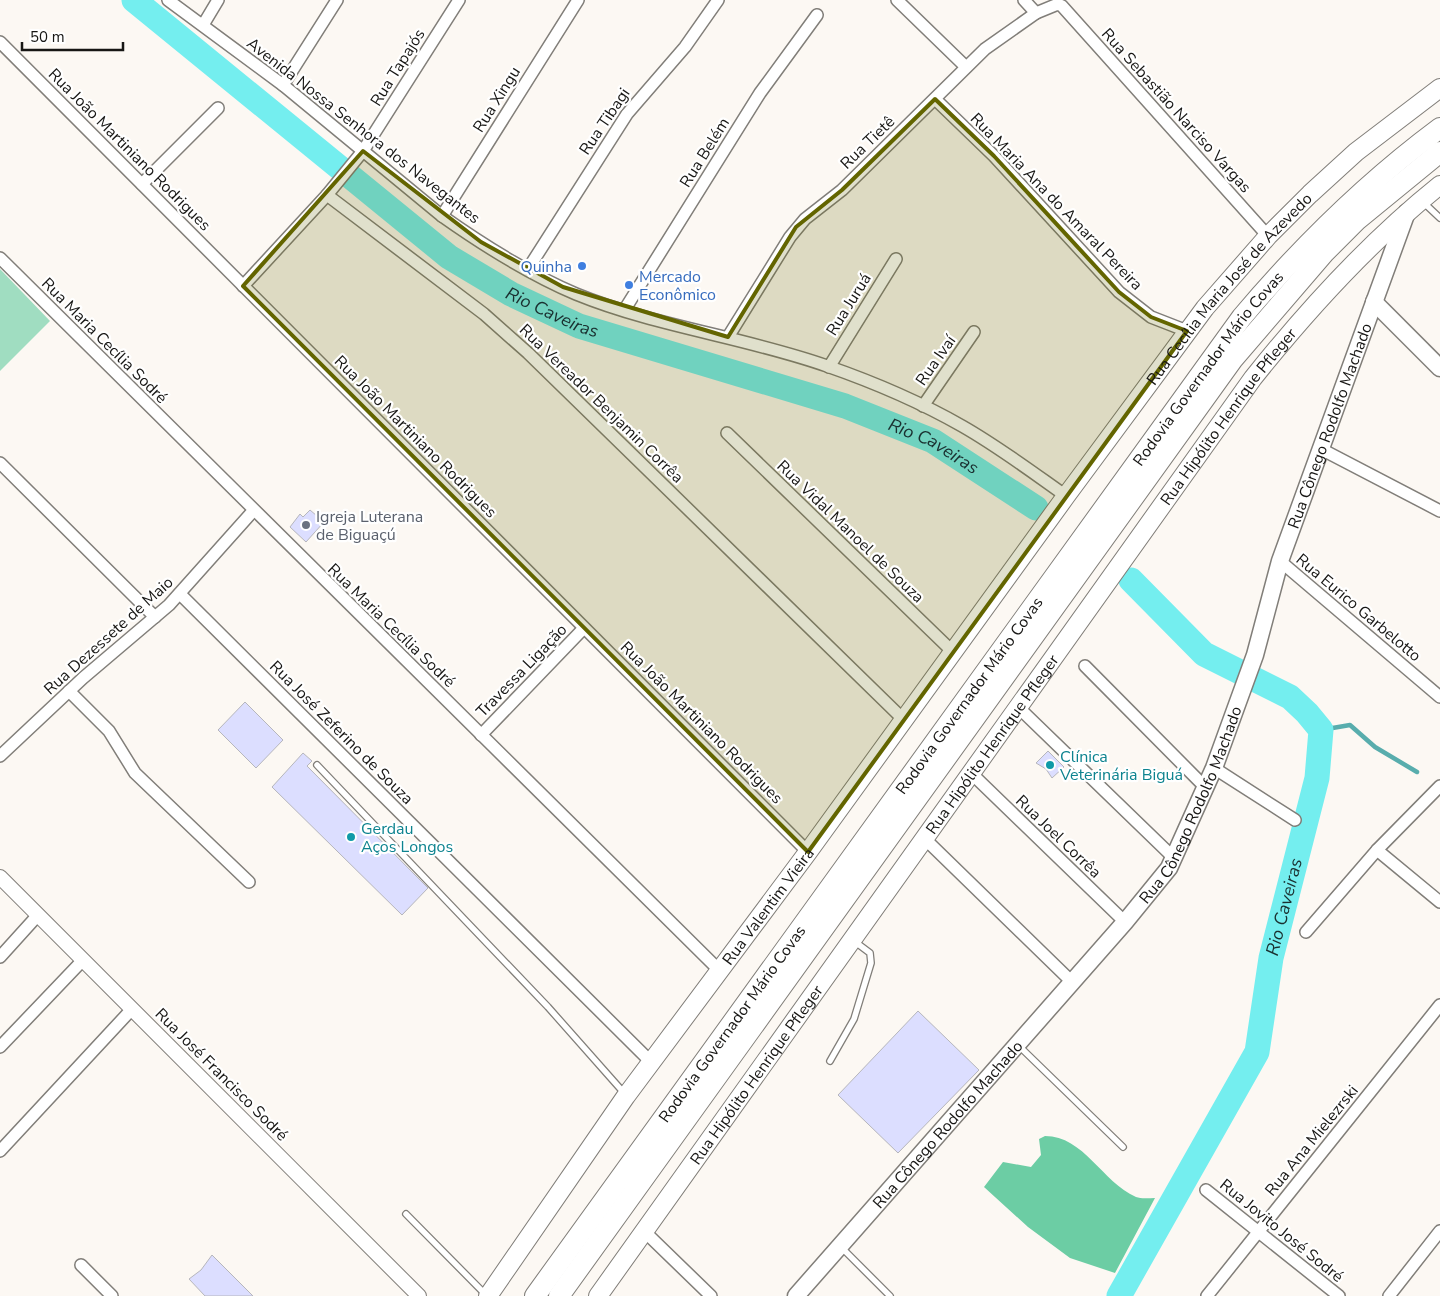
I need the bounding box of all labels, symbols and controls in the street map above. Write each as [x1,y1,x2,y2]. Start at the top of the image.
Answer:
scale bar [22,20,124,52]
street label: Rua Sebastião Narciso Vargas [1096,24,1256,198]
street label: Rua Tapajós [365,25,430,110]
text: 50 m [30,27,65,47]
street label: Avenida Nossa Senhora dos Navegantes [242,33,485,229]
street label: Rua Xingu [468,62,526,137]
street label: Rua João Martiniano Rodrigues [43,64,215,236]
street label: Rua Tibagi [574,84,635,159]
street label: Rua Maria Ana do Amaral Pereira [965,108,1147,295]
street label: Rua Tietê [836,111,900,174]
street label: Rua Belém [675,113,735,192]
street label: Rua Cecília Maria José de Azevedo [1142,188,1317,390]
place label: Quinha [520,256,572,278]
marker: Quinha [576,260,588,272]
place label: Mercado Econômico [639,266,716,306]
street label: Rodovia Governador Mário Covas [1128,267,1289,471]
street label: Rua Juruá [821,269,877,340]
street label: Rua Maria Cecília Sodré [36,273,172,409]
marker: Mercado Econômico [623,279,635,291]
water label: Rio Caveiras [502,281,602,343]
street label: Rua Vereador Benjamin Corrêa [514,319,688,488]
street label: Rua Cônego Rodolfo Machado [1283,320,1378,532]
street label: Rua Hipólito Henrique Pfleger [1156,323,1302,510]
street label: Rua Ivaí [911,330,962,390]
street label: Rua João Martiniano Rodrigues [329,351,501,523]
water label: Rio Caveiras [885,412,984,480]
street label: Rua Vidal Manoel de Souza [772,456,929,608]
place label: Igreja Luterana de Biguaçú [316,506,423,546]
marker: Igreja Luterana de Biguaçú [300,519,312,531]
street label: Rua Eurico Garbelotto [1291,549,1426,667]
street label: Rua Maria Cecília Sodré [323,559,460,693]
street label: Rua Dezessete de Maio [39,572,178,700]
street label: Rodovia Governador Mário Covas [891,593,1048,799]
street label: Travessa Ligação [471,619,572,722]
street label: Rua João Martiniano Rodrigues [615,637,787,809]
street label: Rua Hipólito Henrique Pfleger [921,650,1064,839]
street label: Rua José Zeferino de Souza [265,656,418,809]
street label: Rua Cônego Rodolfo Machado [1134,703,1248,908]
place label: Clínica Veterinária Biguá [1059,746,1183,786]
marker: Clínica Veterinária Biguá [1044,759,1056,771]
street label: Rua Joel Corrêa [1011,790,1106,883]
place label: Gerdau Aços Longos [361,818,453,858]
marker: Gerdau Aços Longos [345,831,357,843]
street label: Rua Valentim Vieira [717,843,820,970]
water label: Rio Caveiras [1260,856,1308,958]
street label: Rodovia Governador Mário Covas [654,921,811,1127]
street label: Rua Hipólito Henrique Pfleger [685,981,829,1169]
street label: Rua José Francisco Sodré [150,1003,293,1146]
street label: Rua Cônego Rodolfo Machado [868,1036,1028,1214]
street label: Rua Ana Mielezrski [1260,1080,1363,1201]
street label: Rua Jovito José Sodré [1215,1174,1348,1288]

